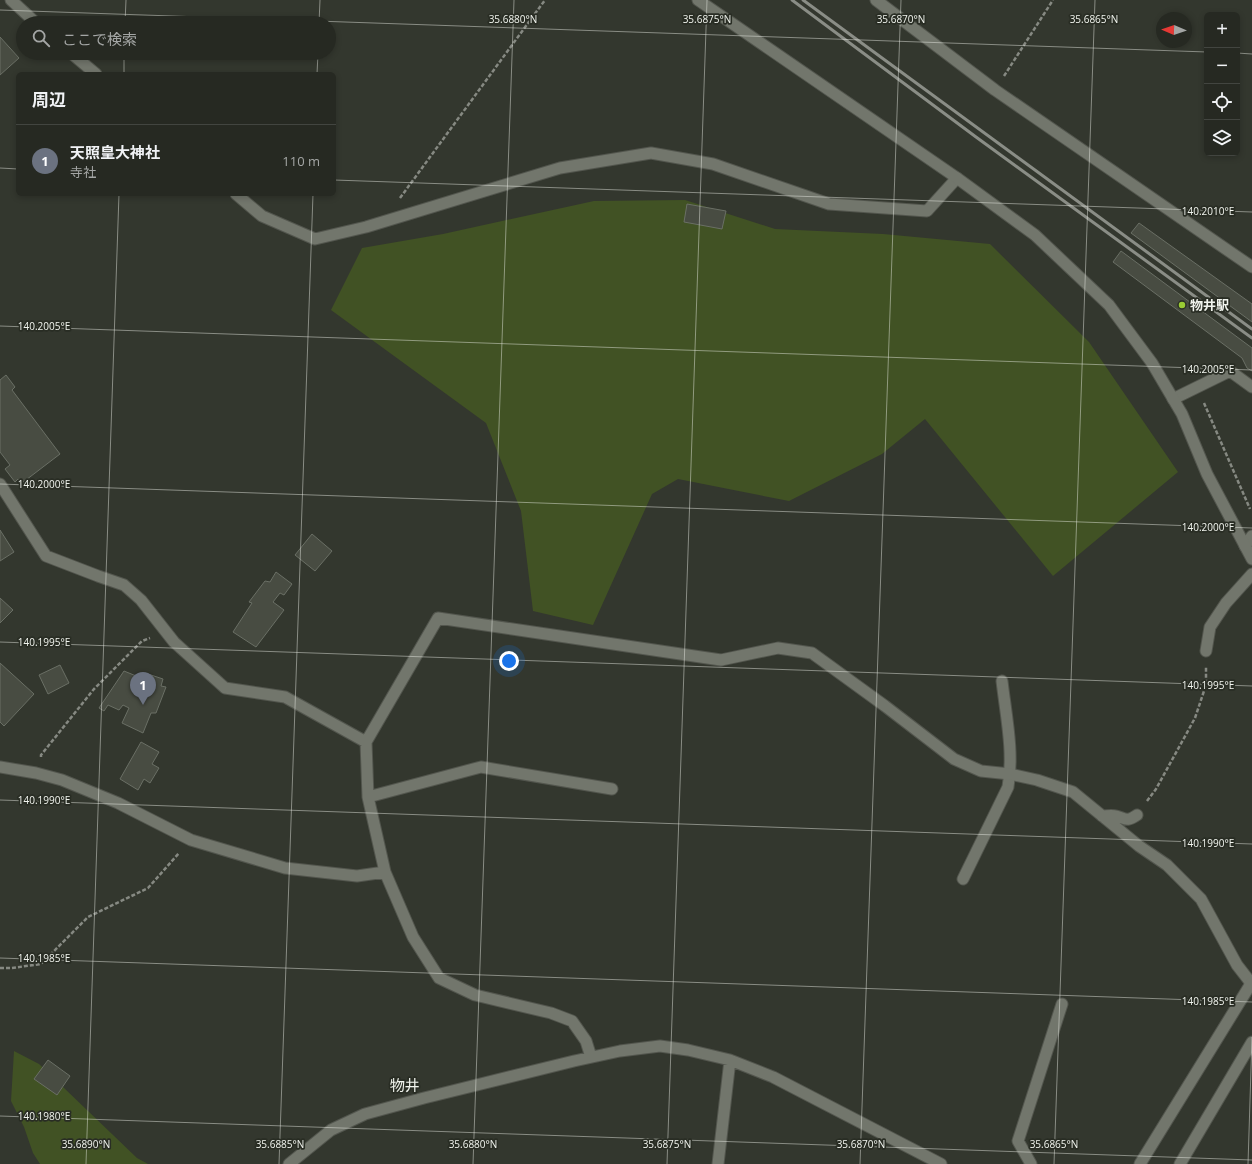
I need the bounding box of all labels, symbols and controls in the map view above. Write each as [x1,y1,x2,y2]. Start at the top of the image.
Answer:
text: 35.6880°N [489,12,537,26]
text: 35.6875°N [683,12,731,26]
text: 35.6870°N [877,12,925,26]
text: 35.6865°N [1070,12,1118,26]
north arrow [1156,12,1192,48]
map controls [1204,12,1240,156]
button: + [1204,12,1240,48]
search box [16,16,336,60]
icon: search [30,27,52,49]
text: ここで検索 [62,29,137,49]
button: − [1204,48,1240,84]
button: locate [1204,84,1240,120]
text: 周辺 [32,88,66,111]
button: layers [1204,120,1240,156]
text: 天照皇大神社 [70,142,160,162]
text: 1 [41,152,49,170]
text: 110 m [282,152,320,170]
text: 寺社 [70,163,96,181]
text: 140.2010°E [1182,204,1234,218]
place label: 物井駅 [1190,296,1229,314]
marker: 物井駅 [1177,300,1187,310]
text: 140.2005°E [18,319,70,333]
text: 140.2005°E [1182,362,1234,376]
text: 140.2000°E [18,477,70,491]
text: 140.2000°E [1182,520,1234,534]
text: 140.1995°E [18,635,70,649]
your location [499,651,519,671]
pin: 1 [130,672,156,705]
text: 140.1995°E [1182,678,1234,692]
text: 140.1990°E [18,793,70,807]
text: 140.1990°E [1182,836,1234,850]
text: 140.1985°E [18,951,70,965]
text: 140.1985°E [1182,994,1234,1008]
district label: 物井 [390,1075,420,1095]
text: 140.1980°E [18,1109,70,1123]
text: 35.6890°N [62,1137,110,1151]
text: 35.6885°N [256,1137,304,1151]
text: 35.6880°N [449,1137,497,1151]
text: 35.6875°N [643,1137,691,1151]
text: 35.6870°N [837,1137,885,1151]
text: 35.6865°N [1030,1137,1078,1151]

